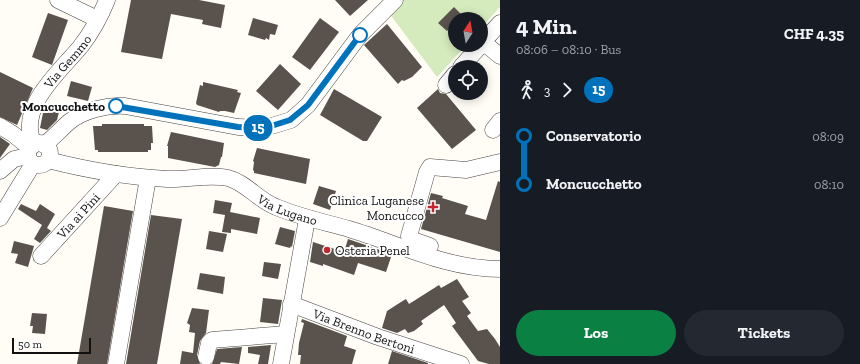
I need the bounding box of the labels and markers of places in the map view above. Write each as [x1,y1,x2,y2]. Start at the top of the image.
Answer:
unlabelled marker [352,27,368,43]
marker: Moncucchetto [108,98,124,114]
place label: Moncucchetto [22,99,105,114]
place label: Clinica Luganese Moncucco [329,193,424,223]
marker: Clinica Luganese Moncucco [427,201,439,213]
place label: Osteria Penel [335,243,410,258]
marker: Osteria Penel [322,245,332,255]

